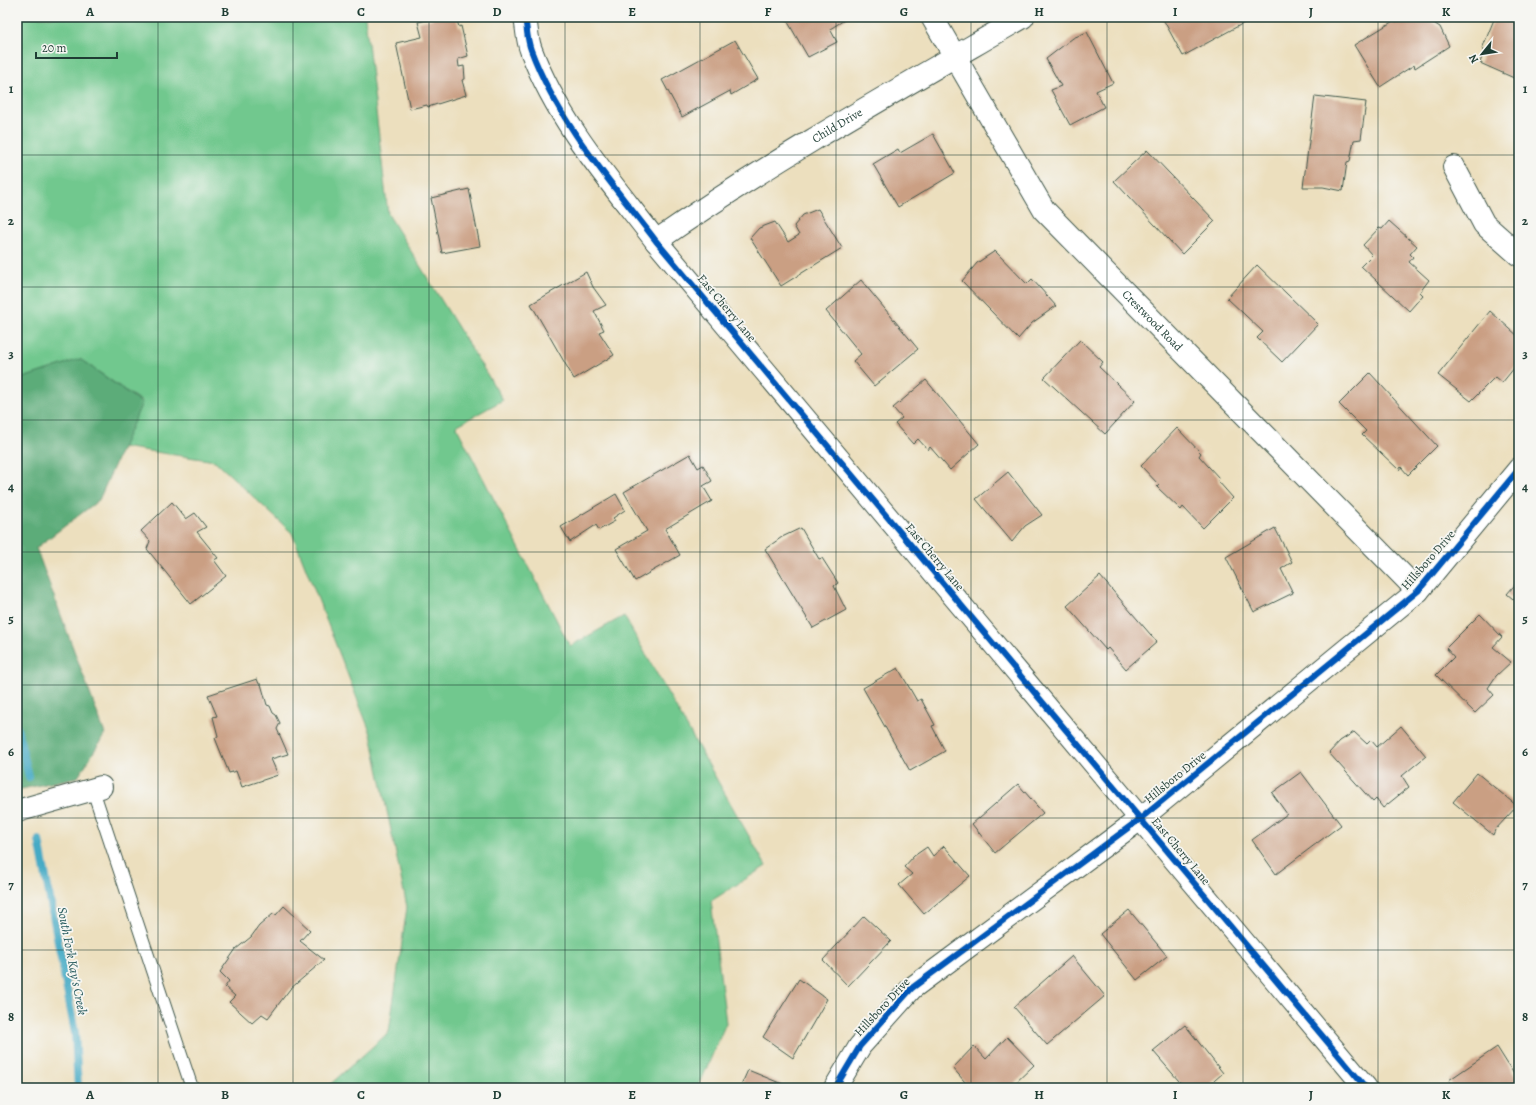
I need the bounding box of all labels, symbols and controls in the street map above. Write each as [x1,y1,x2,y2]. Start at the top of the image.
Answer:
text: A [85,3,95,20]
text: B [221,3,229,20]
text: C [357,3,365,20]
text: D [492,3,502,20]
text: E [628,3,636,20]
text: F [765,3,772,20]
text: G [900,3,908,20]
text: H [1034,3,1044,20]
text: I [1173,3,1178,20]
text: J [1309,3,1313,20]
text: K [1442,3,1451,20]
scale bar [36,34,117,60]
north arrow [1462,34,1502,74]
text: 20 m [42,40,66,56]
text: N [1465,52,1482,66]
text: 1 [9,80,14,97]
text: 1 [1523,80,1528,97]
street label: Child Drive [809,104,865,147]
text: 2 [8,212,15,229]
text: 2 [1522,212,1529,229]
street label: East Cherry Lane [694,271,760,345]
street label: Crestwood Road [1119,286,1187,355]
text: 3 [8,345,14,362]
text: 3 [1522,345,1528,362]
text: 4 [8,478,14,495]
text: 4 [1522,478,1528,495]
street label: East Cherry Lane [902,520,968,594]
street label: Hillsboro Drive [1397,527,1459,593]
text: 5 [8,610,14,627]
text: 5 [1522,610,1528,627]
text: 6 [8,743,14,760]
text: 6 [1522,743,1528,760]
street label: Hillsboro Drive [1141,747,1209,807]
street label: East Cherry Lane [1148,814,1214,888]
text: 7 [8,876,14,893]
text: 7 [1522,876,1528,893]
water label: South Fork Kay's Creek [54,906,91,1017]
street label: Hillsboro Drive [851,974,913,1040]
text: 8 [8,1008,14,1025]
text: 8 [1522,1008,1528,1025]
text: A [85,1086,95,1103]
text: B [221,1086,229,1103]
text: C [357,1086,365,1103]
text: D [492,1086,502,1103]
text: E [628,1086,636,1103]
text: F [765,1086,772,1103]
text: G [900,1086,908,1103]
text: H [1034,1086,1044,1103]
text: I [1173,1086,1178,1103]
text: J [1309,1086,1313,1103]
text: K [1442,1086,1451,1103]

